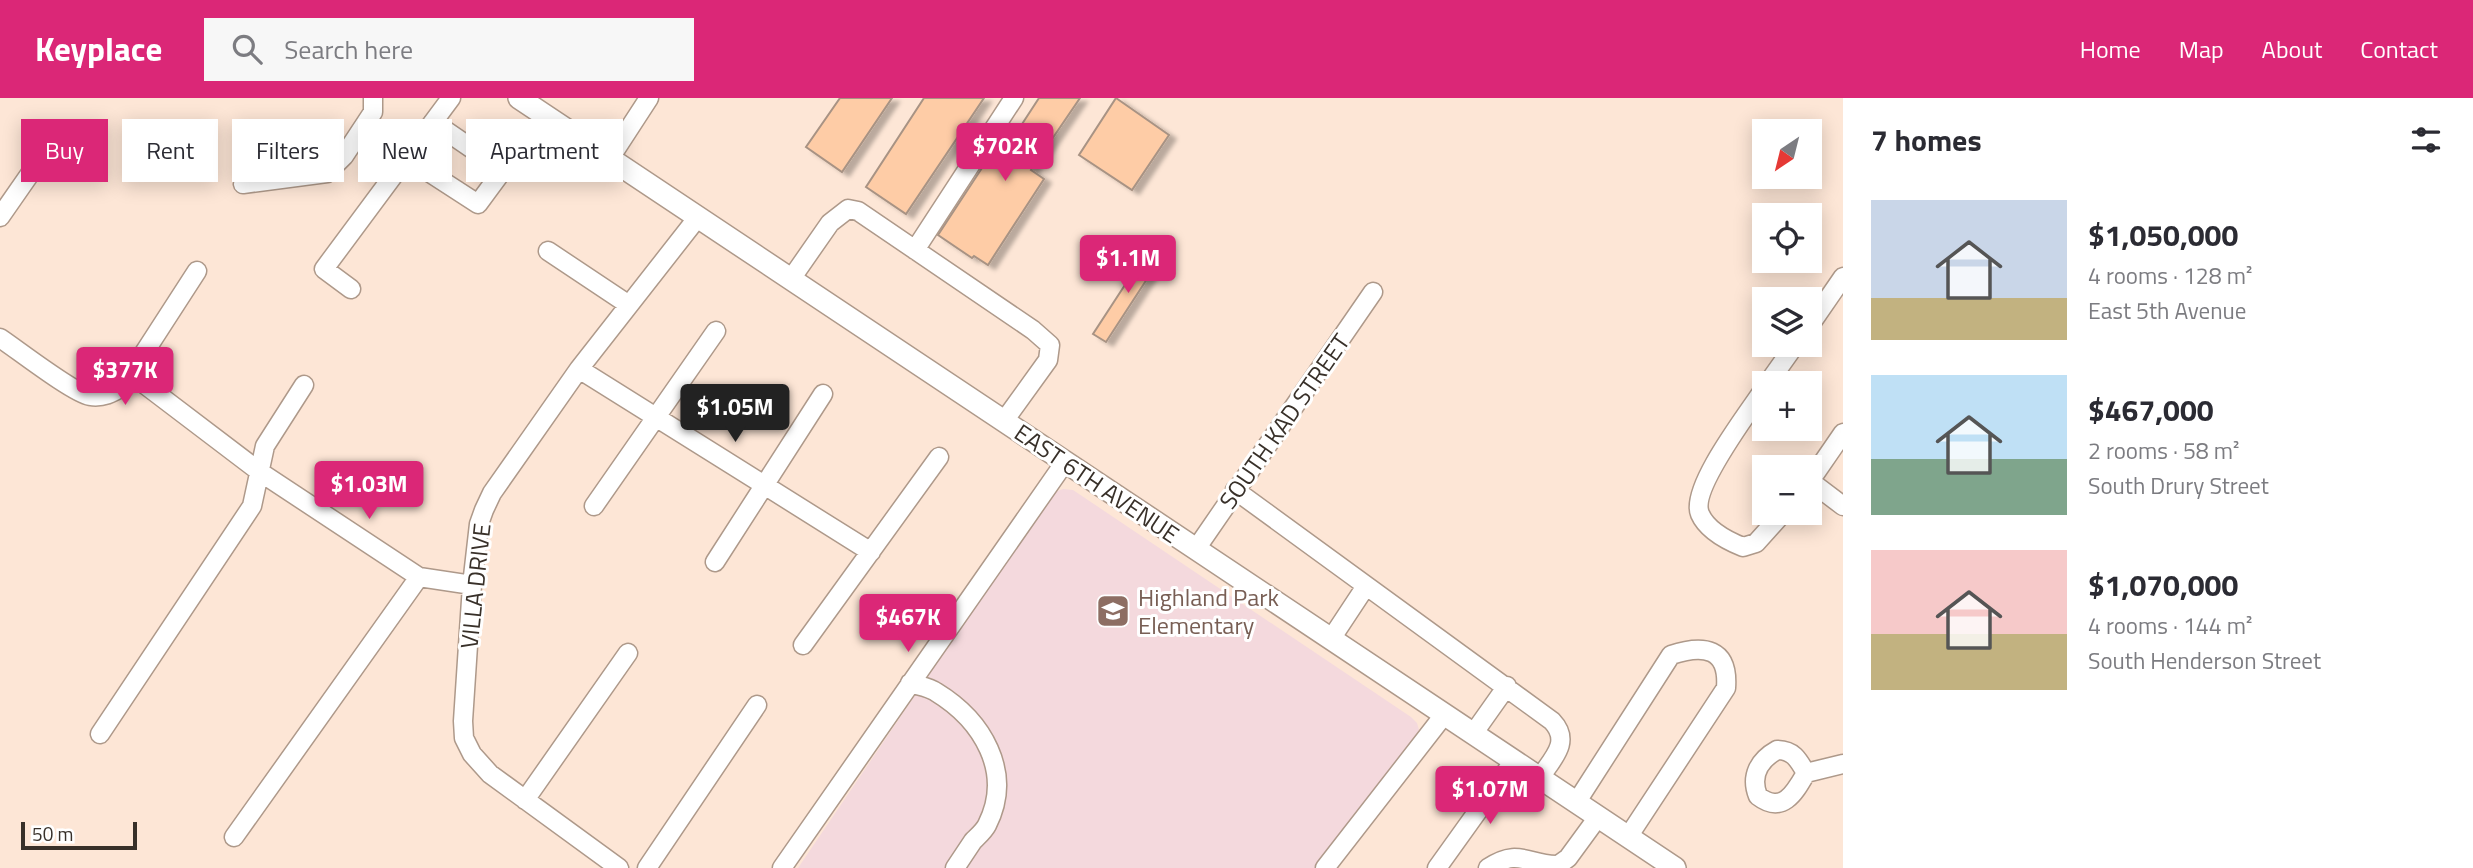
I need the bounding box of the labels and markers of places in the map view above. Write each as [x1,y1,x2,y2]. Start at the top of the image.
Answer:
pin: $702K [956,123,1054,183]
pin: $1.1M [1079,236,1177,295]
pin: $377K [76,348,174,407]
pin: $1.05M [678,384,792,444]
pin: $1.03M [312,462,426,521]
place label: Highland Park Elementary [1138,579,1280,643]
school or university icon: Highland Park Elementary [1094,592,1132,630]
pin: $467K [859,594,957,654]
pin: $1.07M [1433,766,1547,826]

